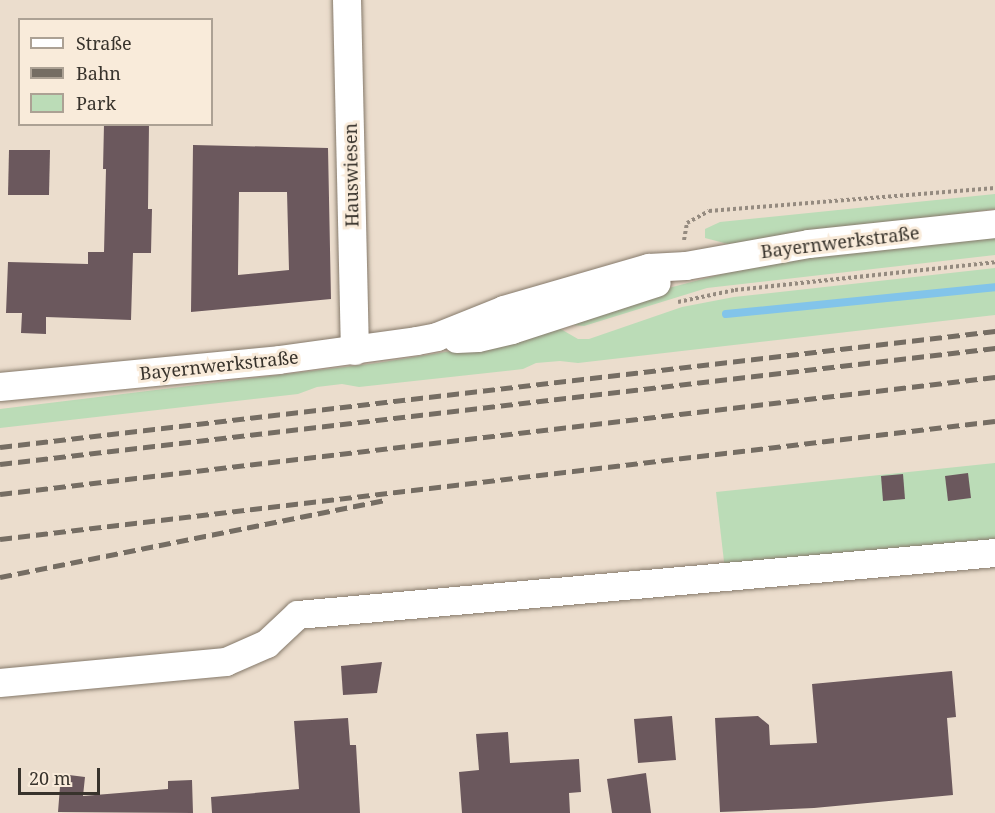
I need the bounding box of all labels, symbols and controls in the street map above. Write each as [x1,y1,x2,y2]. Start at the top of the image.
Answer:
legend [18,18,213,126]
text: Straße [76,31,132,55]
text: Bahn [76,61,121,85]
text: Park [76,91,116,115]
street label: Hauswiesen [339,123,363,227]
street label: Bayernwerkstraße [759,222,921,262]
street label: Bayernwerkstraße [139,346,299,384]
scale bar [21,756,104,794]
text: 20 m [29,766,71,790]

